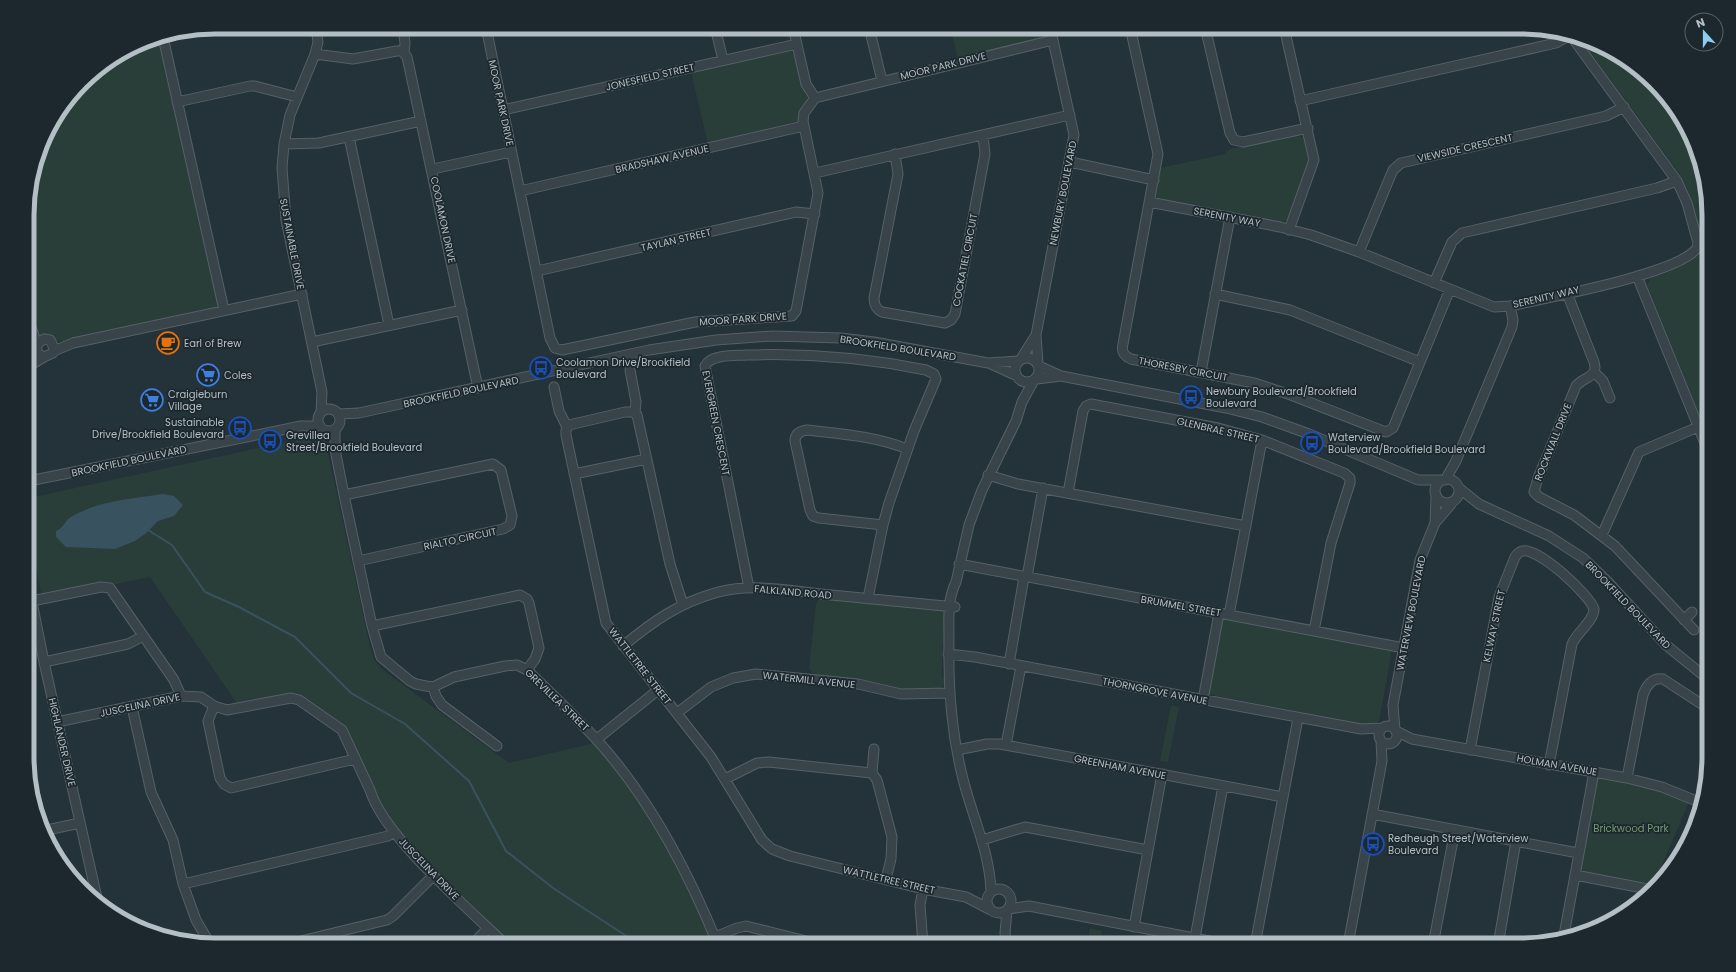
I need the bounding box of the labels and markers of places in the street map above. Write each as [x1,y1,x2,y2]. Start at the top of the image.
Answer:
cafe icon: Earl of Brew [155,330,181,356]
place label: Earl of Brew [184,336,242,351]
bus stop icon: Coolamon Drive/Brookfield Boulevard [528,355,554,381]
place label: Coolamon Drive/Brookfield Boulevard [556,355,690,382]
supermarket icon: Coles [195,362,221,388]
place label: Coles [224,368,252,383]
bus stop icon: Newbury Boulevard/Brookfield Boulevard [1178,384,1204,410]
place label: Newbury Boulevard/Brookfield Boulevard [1206,384,1357,411]
supermarket icon: Craigieburn Village [139,387,165,413]
place label: Craigieburn Village [168,387,227,414]
place label: Sustainable Drive/Brookfield Boulevard [92,415,224,442]
bus stop icon: Sustainable Drive/Brookfield Boulevard [227,415,253,441]
bus stop icon: Grevillea Street/Brookfield Boulevard [257,428,283,454]
place label: Grevillea Street/Brookfield Boulevard [286,428,422,455]
bus stop icon: Waterview Boulevard/Brookfield Boulevard [1299,430,1325,456]
place label: Waterview Boulevard/Brookfield Boulevard [1328,430,1485,457]
bus stop icon: Redheugh Street/Waterview Boulevard [1360,831,1386,857]
place label: Redheugh Street/Waterview Boulevard [1388,831,1529,858]

